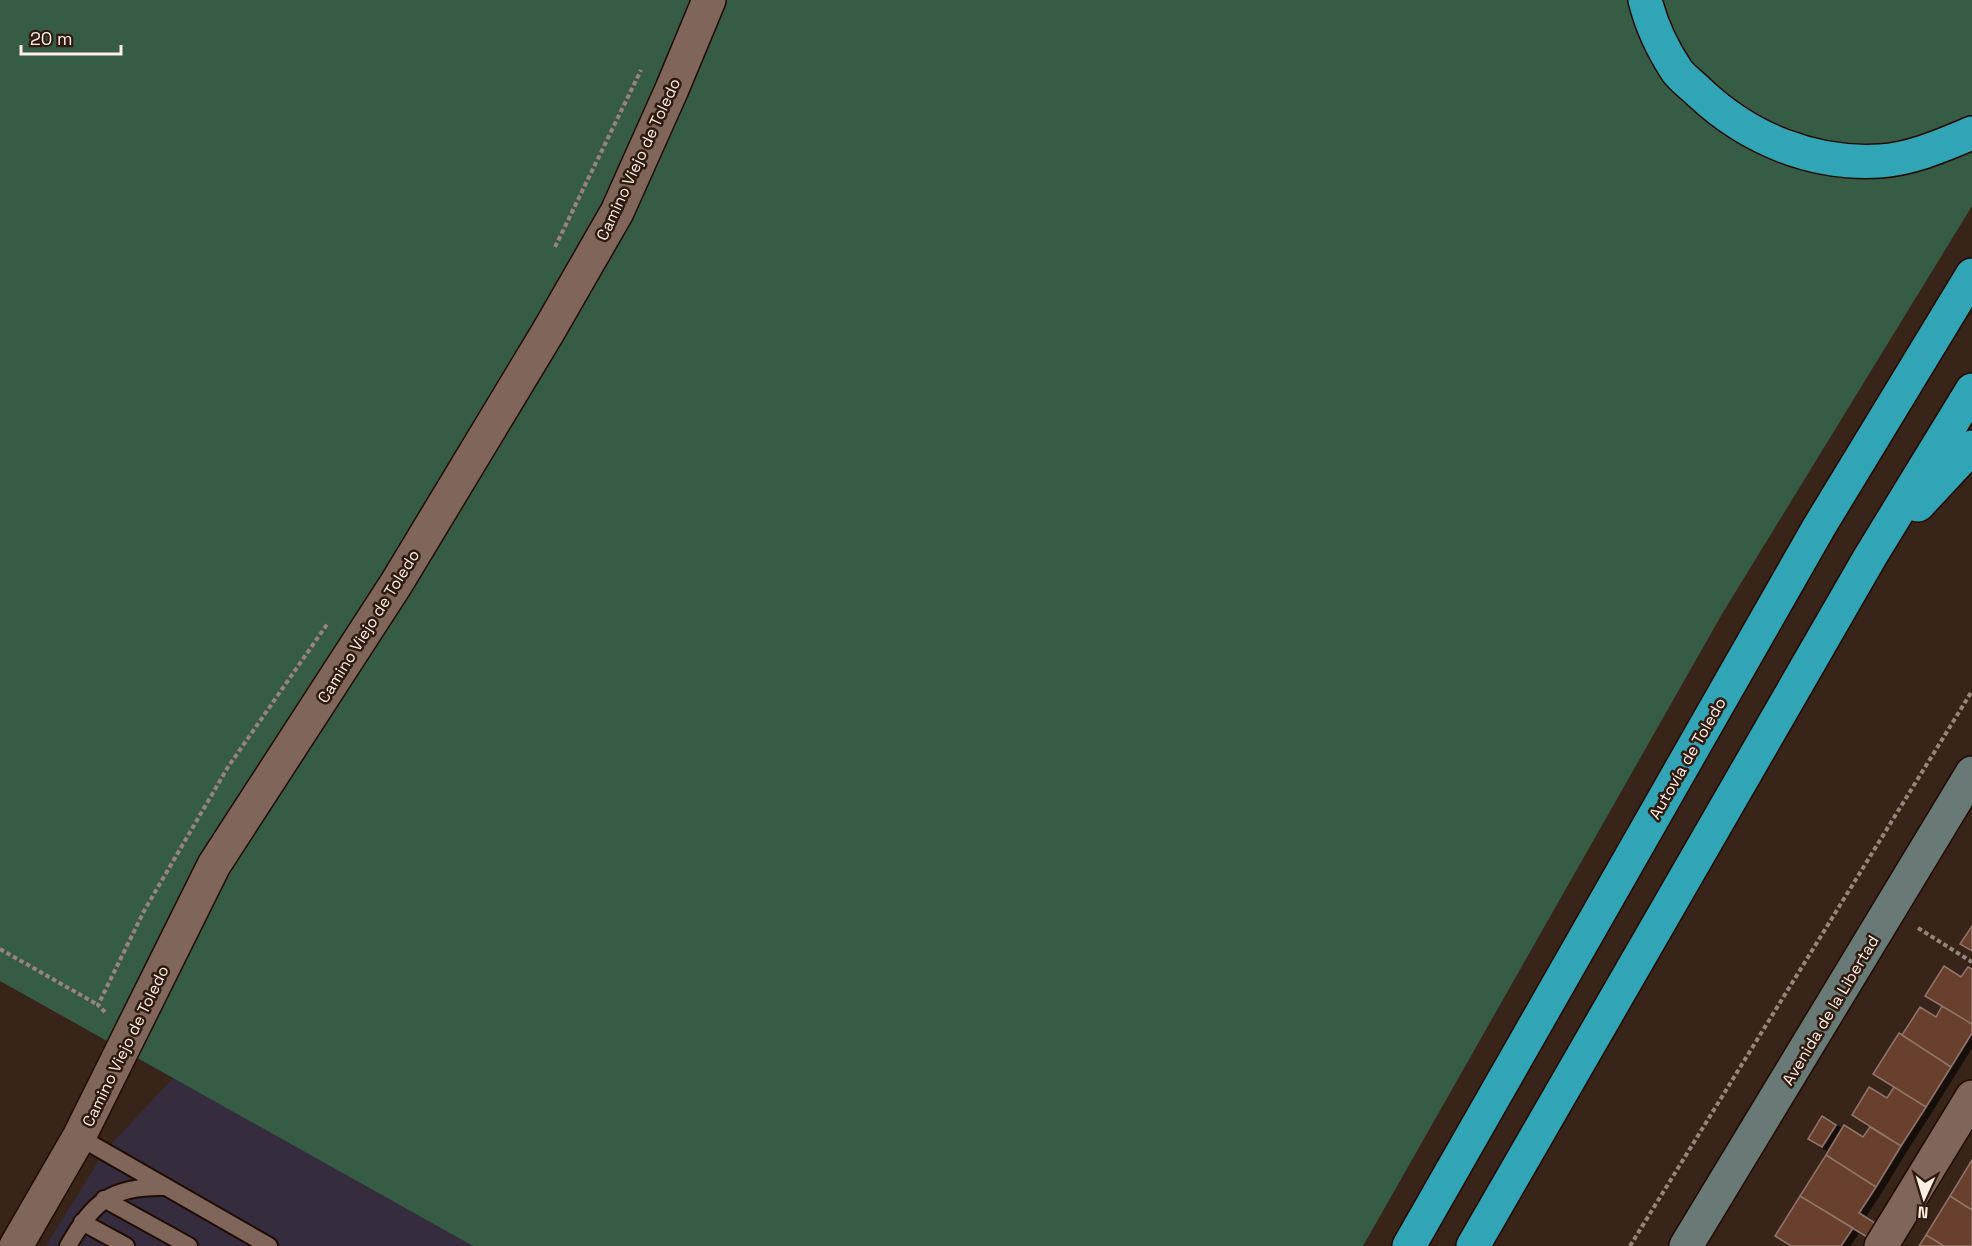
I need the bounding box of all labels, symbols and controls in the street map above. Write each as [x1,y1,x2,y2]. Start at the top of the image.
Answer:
scale bar [21,18,122,56]
text: 20 m [30,27,73,50]
street label: Camino Viejo de Toledo [592,75,685,244]
street label: Camino Viejo de Toledo [313,546,424,707]
street label: Autovía de Toledo [1644,694,1731,823]
street label: Avenida de la Libertad [1777,932,1883,1089]
street label: Camino Viejo de Toledo [77,962,174,1130]
north arrow [1894,1168,1954,1228]
text: N [1917,1202,1929,1223]

